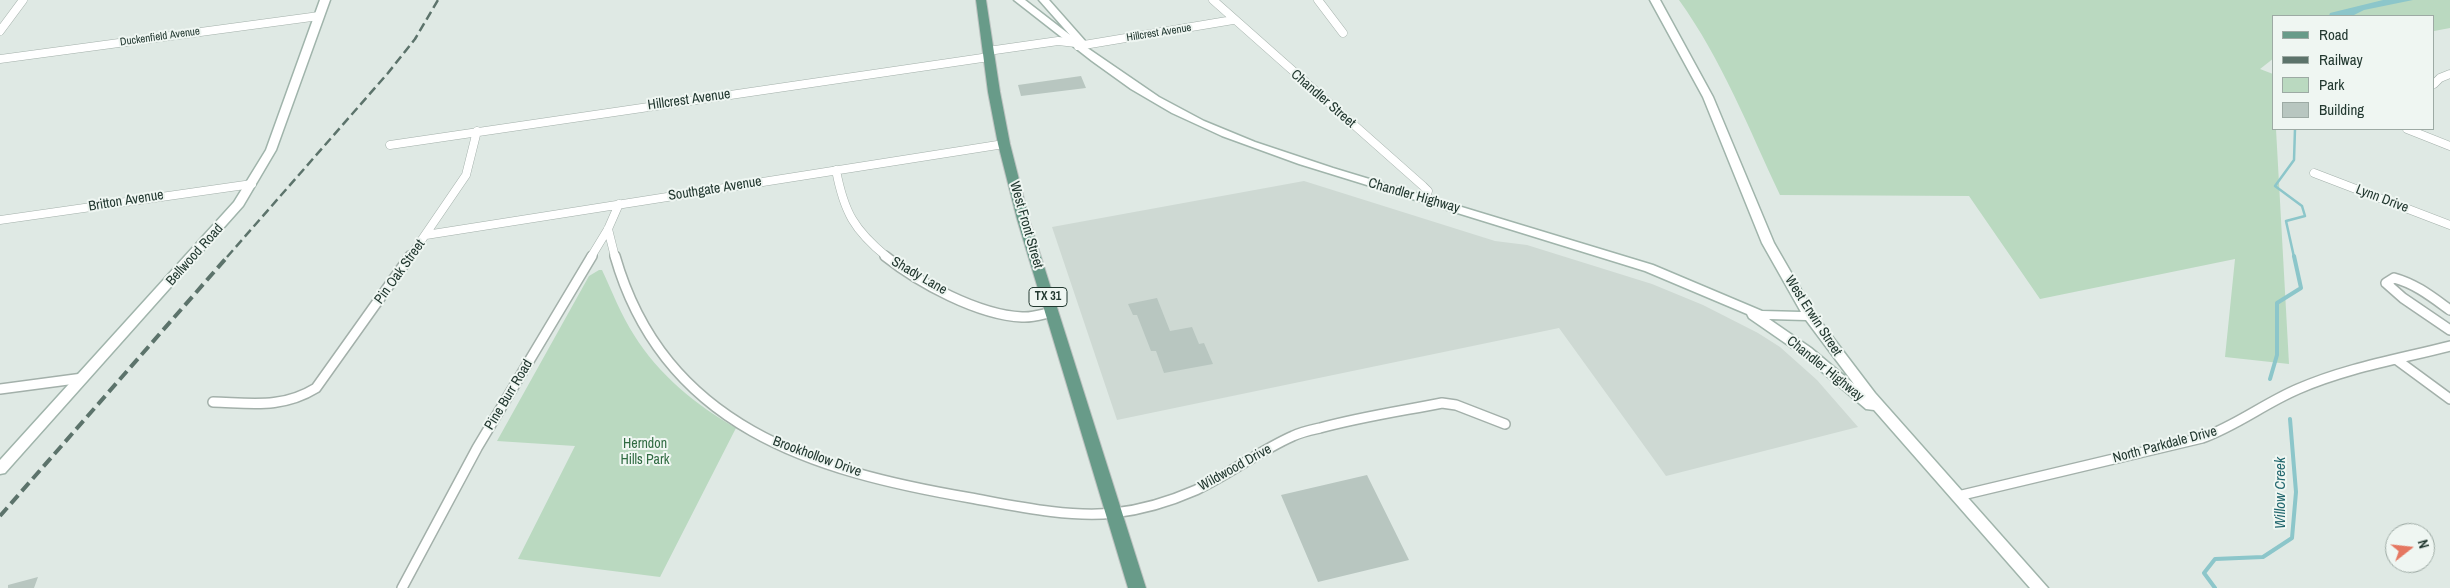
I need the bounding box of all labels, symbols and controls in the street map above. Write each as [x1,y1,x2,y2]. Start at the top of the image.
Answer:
legend [2272,15,2435,130]
street label: Hillcrest Avenue [1126,21,1192,45]
text: Road [2319,24,2348,45]
street label: Duckenfield Avenue [119,25,201,49]
text: Railway [2319,49,2363,70]
street label: Chandler Street [1287,66,1359,132]
text: Park [2319,74,2344,95]
street label: Hillcrest Avenue [647,86,731,114]
text: Building [2319,99,2364,120]
street label: Southgate Avenue [667,173,763,205]
street label: Chandler Highway [1366,175,1462,217]
street label: West Front Street [1006,180,1046,270]
street label: Lynn Drive [2353,181,2411,217]
street label: Britton Avenue [87,187,165,215]
street label: Bellwood Road [163,221,227,289]
street label: Pin Oak Street [371,237,429,307]
street label: Shady Lane [888,253,950,299]
street label: West Erwin Street [1781,273,1845,359]
road number: TX 31 [1029,288,1067,306]
street label: Chandler Highway [1783,333,1867,405]
street label: Pine Burr Road [481,357,537,433]
street label: North Parkdale Drive [2111,423,2219,467]
street label: Brookhollow Drive [770,433,864,481]
park label: Herndon Hills Park [620,436,670,468]
street label: Wildwood Drive [1195,441,1275,495]
water label: Willow Creek [2272,457,2290,529]
north arrow [2385,523,2435,573]
text: N [2414,538,2433,551]

